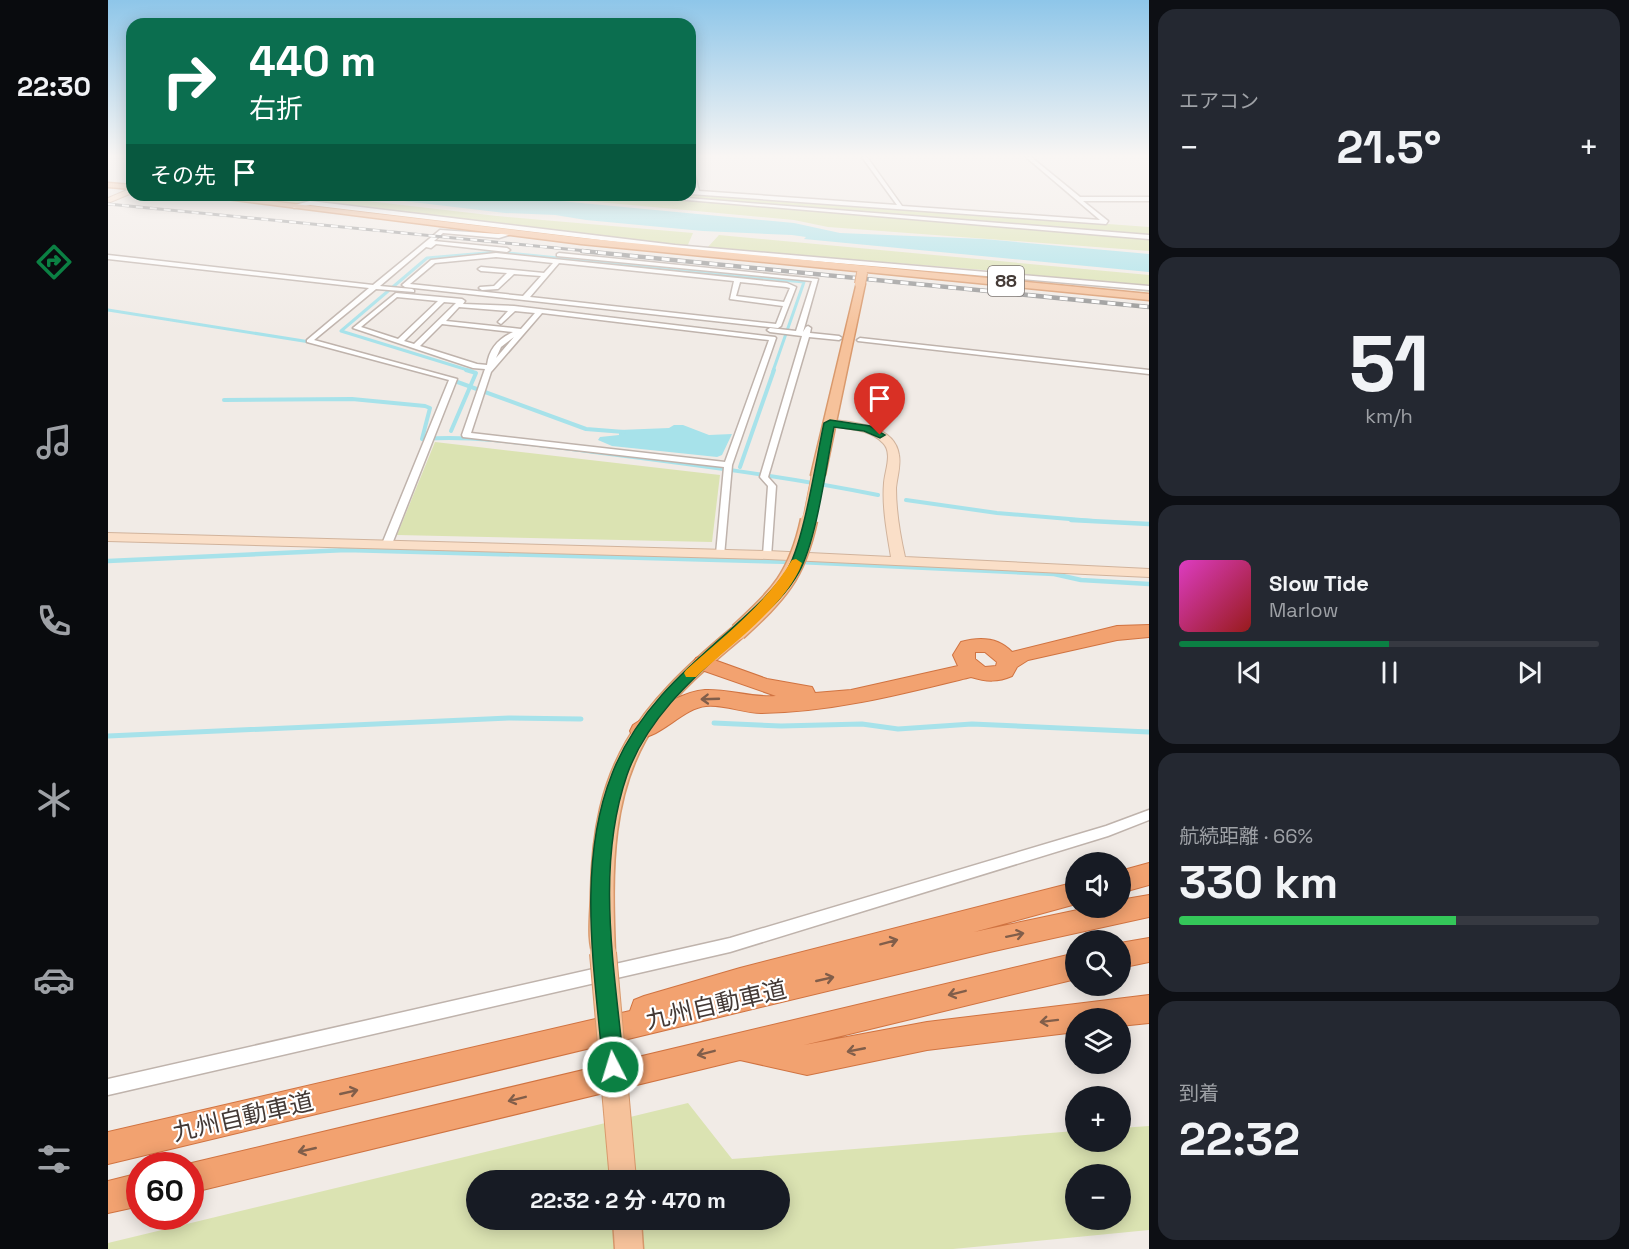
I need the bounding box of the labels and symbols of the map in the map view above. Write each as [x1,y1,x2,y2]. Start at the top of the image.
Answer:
road number: 88 [988,266,1024,296]
pin [854,373,905,435]
one-way arrow [701,694,720,705]
one-way arrow [1005,929,1024,940]
one-way arrow [879,936,898,948]
street label: 九州自動車道 [642,973,790,1036]
one-way arrow [815,973,834,985]
one-way arrow [948,987,967,999]
one-way arrow [1040,1016,1060,1027]
position arrow [581,1035,645,1099]
one-way arrow [847,1045,867,1056]
one-way arrow [697,1048,716,1060]
street label: 九州自動車道 [169,1085,317,1148]
one-way arrow [339,1086,358,1097]
one-way arrow [508,1094,527,1106]
one-way arrow [298,1144,317,1156]
speed limit sign: 60 [126,1152,204,1230]

